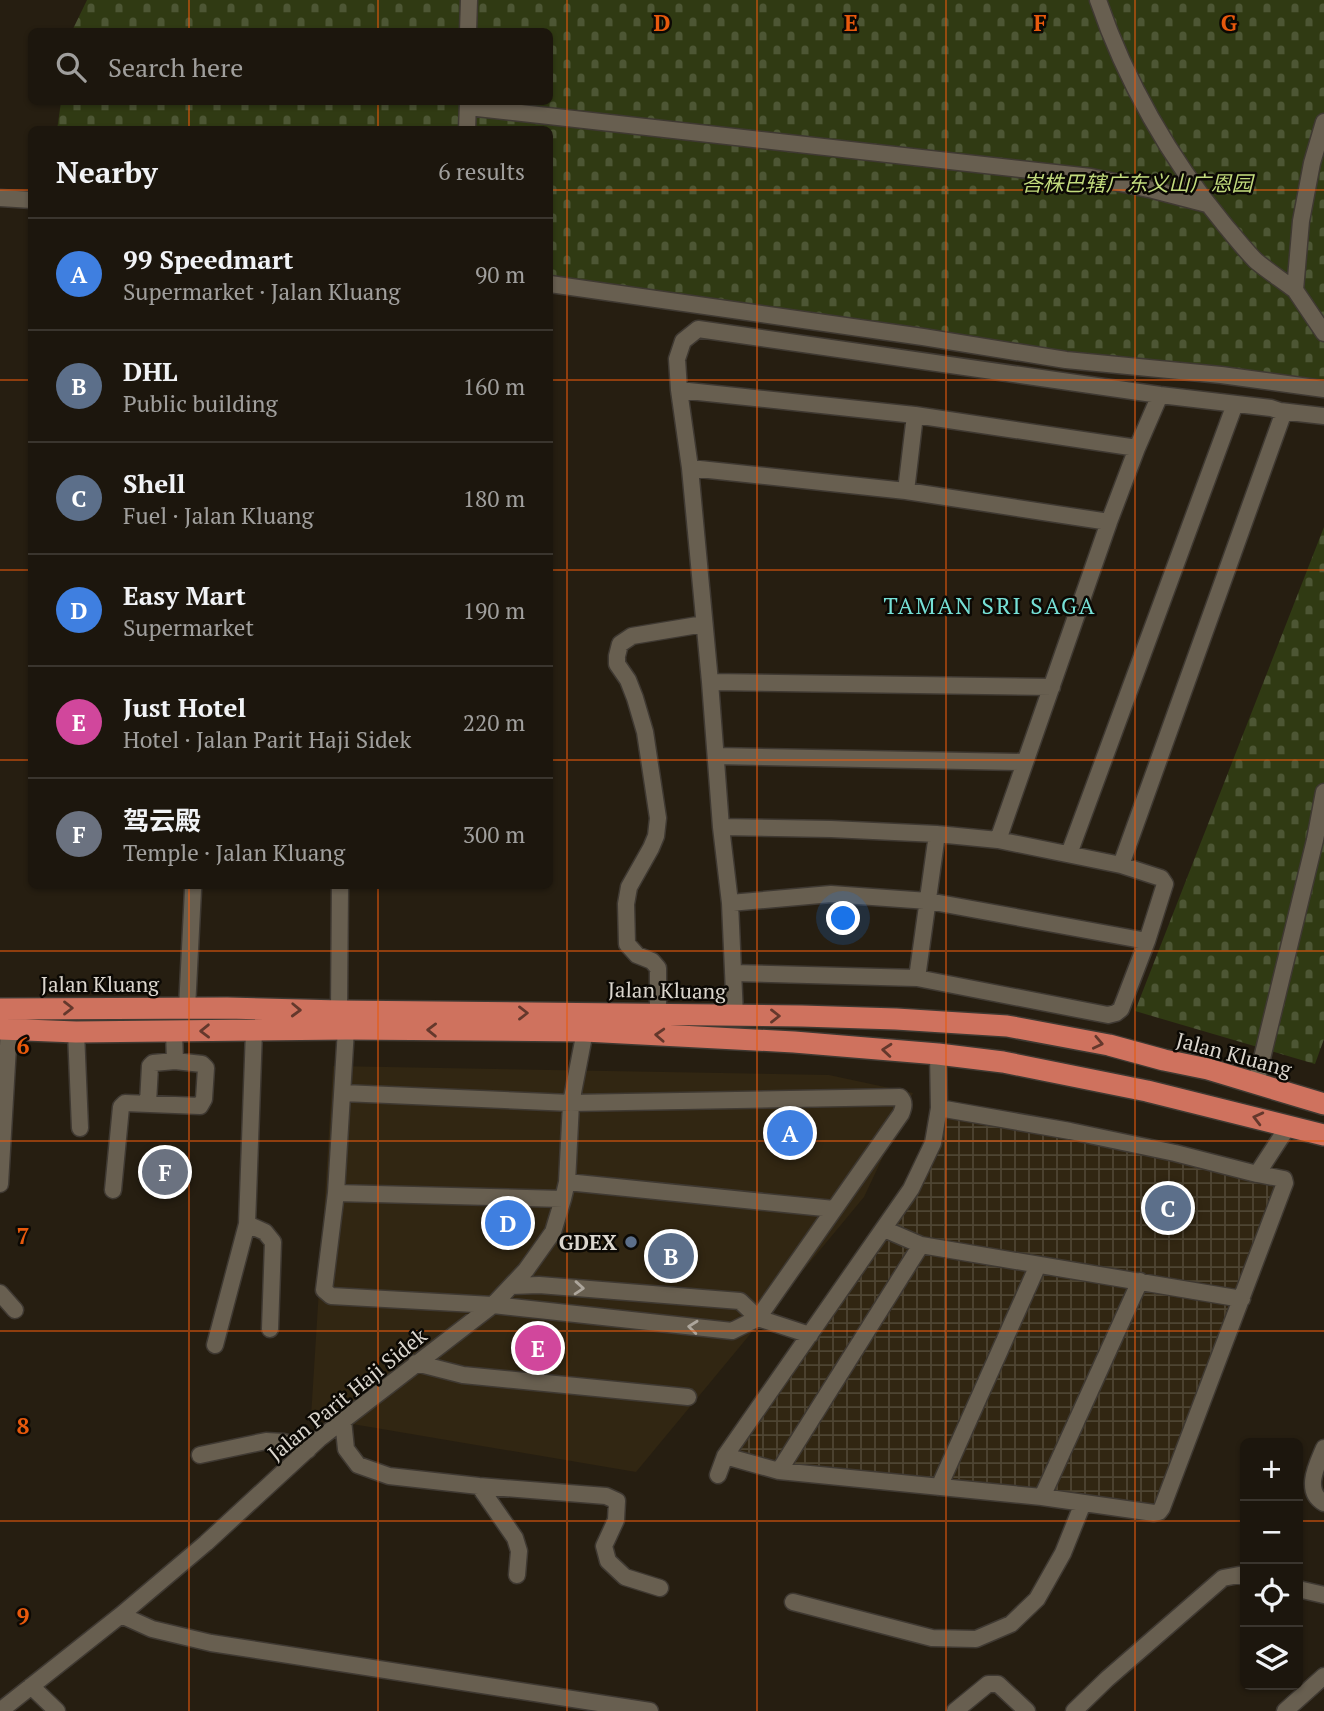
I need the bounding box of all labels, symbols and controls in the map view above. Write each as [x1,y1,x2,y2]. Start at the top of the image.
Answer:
text: D [654,7,671,38]
text: E [844,7,858,38]
text: F [1033,7,1047,38]
text: G [1221,7,1238,38]
search box [28,28,553,105]
icon: search [52,48,90,86]
text: Search here [108,50,243,84]
text: Nearby [56,152,158,192]
text: 6 results [438,156,525,187]
park label: 峇株巴辖广东义山广恩园 [1022,169,1255,197]
text: 99 Speedmart [123,242,293,276]
text: A [71,259,87,290]
text: 90 m [475,259,525,290]
text: Supermarket · Jalan Kluang [123,276,400,307]
text: DHL [123,354,177,388]
text: B [72,371,86,402]
text: 160 m [463,371,525,402]
text: Public building [123,388,278,419]
text: Shell [123,466,185,500]
text: C [72,483,87,514]
text: 180 m [463,483,525,514]
text: Fuel · Jalan Kluang [123,500,314,531]
text: Easy Mart [123,578,246,612]
district label: TAMAN SRI SAGA [883,590,1097,621]
text: D [71,595,87,626]
text: 190 m [463,595,525,626]
text: Supermarket [123,612,254,643]
text: Just Hotel [123,690,246,724]
text: E [72,707,86,738]
text: 220 m [463,707,525,738]
text: Hotel · Jalan Parit Haji Sidek [123,724,411,755]
text: 驾云殿 [123,803,201,837]
text: F [72,819,86,850]
text: 300 m [463,819,525,850]
text: Temple · Jalan Kluang [123,837,345,868]
your location [826,901,860,935]
street label: Jalan Kluang [41,970,160,998]
street label: Jalan Kluang [608,975,727,1005]
one-way arrow [63,1000,74,1016]
one-way arrow [291,1002,301,1018]
one-way arrow [518,1005,529,1021]
one-way arrow [770,1008,781,1024]
one-way arrow [426,1022,437,1038]
one-way arrow [199,1023,209,1039]
street label: Jalan Kluang [1173,1025,1296,1083]
one-way arrow [654,1028,665,1043]
text: 6 [17,1030,30,1061]
one-way arrow [1092,1035,1104,1049]
one-way arrow [881,1043,892,1058]
pin: A [767,1107,813,1159]
one-way arrow [1252,1112,1264,1126]
pin: F [142,1146,188,1198]
pin: C [1145,1182,1191,1234]
pin: D [485,1197,531,1249]
text: 7 [17,1220,30,1251]
place label: GDEX [559,1228,618,1256]
pin: B [648,1230,694,1282]
marker: GDEX [623,1234,639,1250]
one-way arrow [574,1280,585,1295]
one-way arrow [687,1320,698,1335]
street label: Jalan Parit Haji Sidek [262,1321,432,1467]
pin: E [515,1322,561,1374]
text: 8 [17,1410,30,1441]
map controls [1240,1438,1303,1690]
button: + [1240,1438,1303,1501]
button: − [1240,1501,1303,1564]
button: locate [1240,1564,1303,1627]
text: 9 [17,1600,30,1631]
button: layers [1240,1627,1303,1690]

